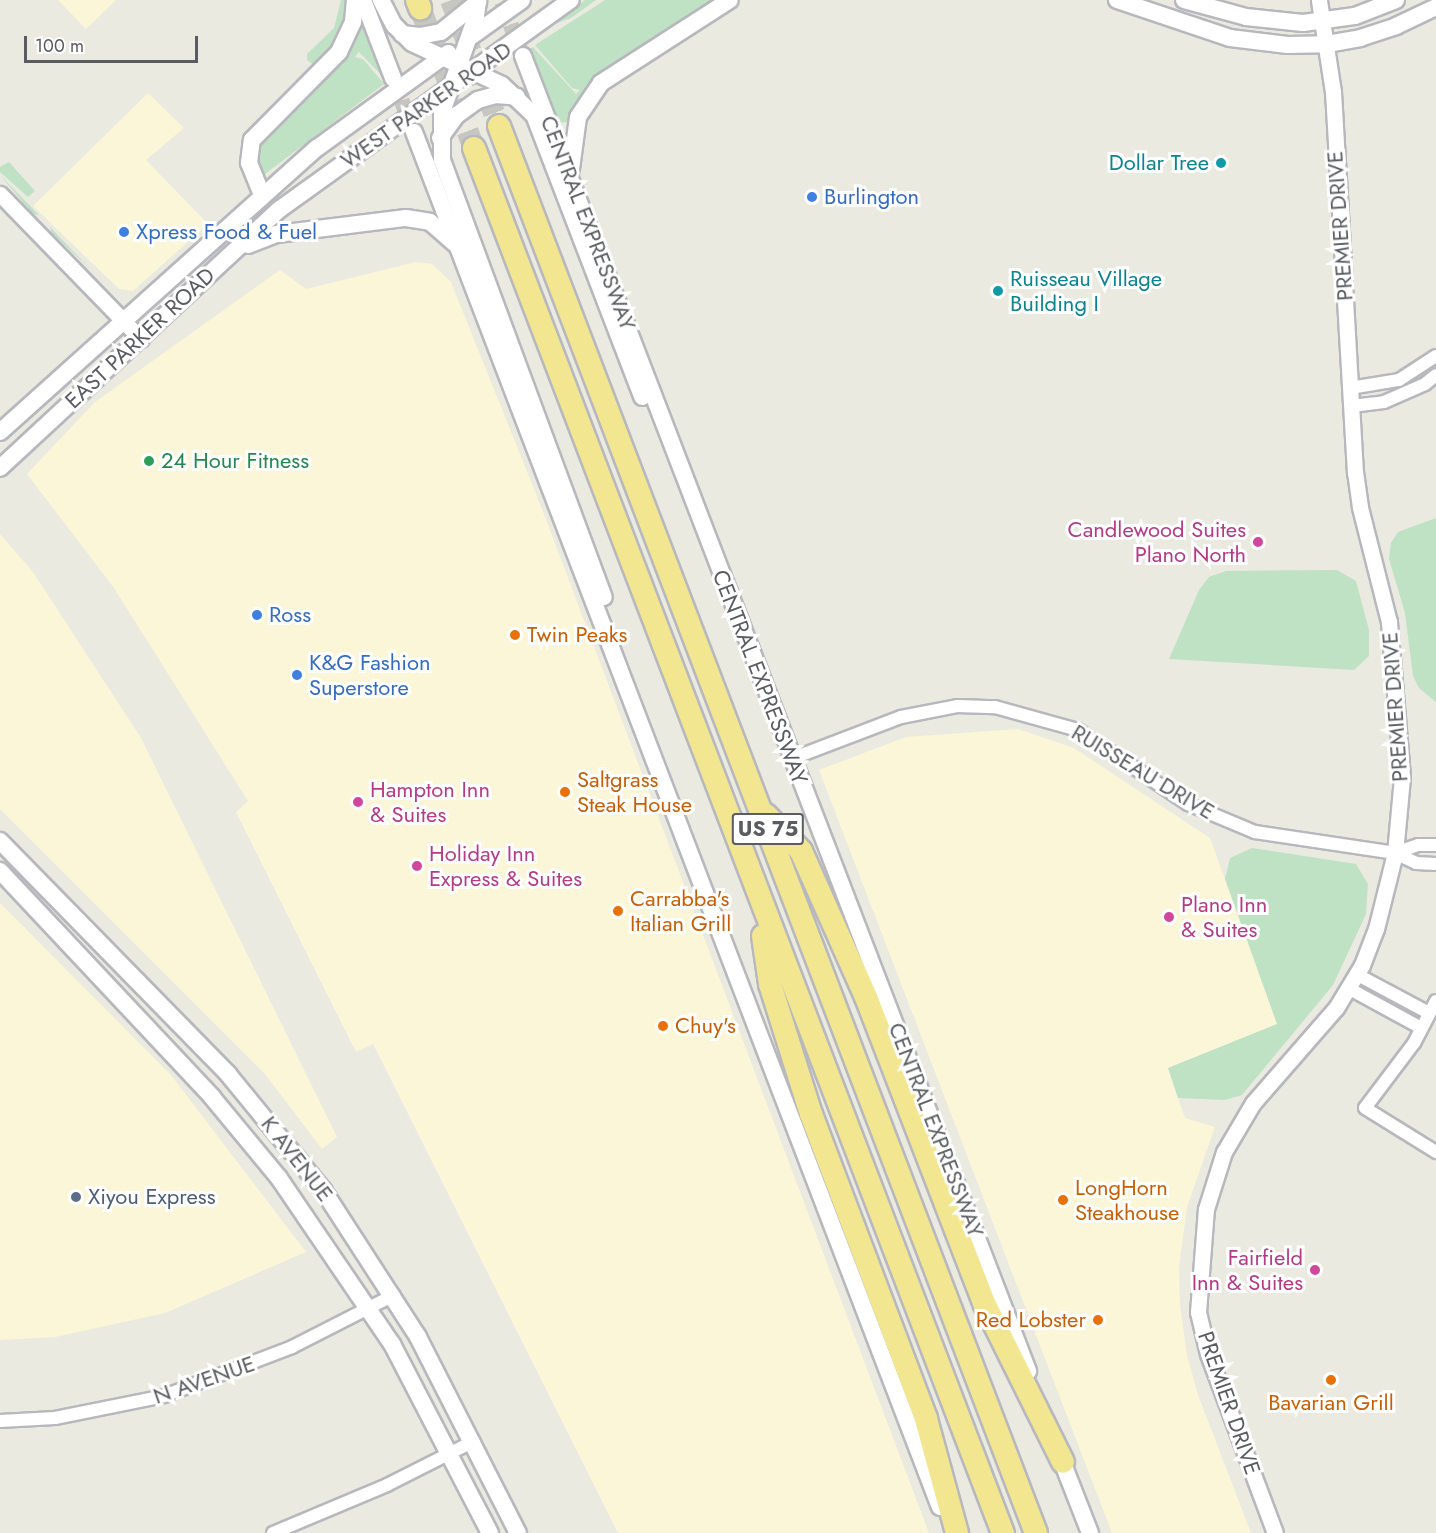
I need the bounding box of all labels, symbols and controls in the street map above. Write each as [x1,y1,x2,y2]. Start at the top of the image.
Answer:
scale bar [27,24,201,62]
text: 100 m [35,33,84,59]
street label: WEST PARKER ROAD [336,36,516,174]
street label: CENTRAL EXPRESSWAY [535,112,641,334]
place label: Dollar Tree [1109,150,1209,176]
street label: PREMIER DRIVE [1322,150,1358,302]
marker: Dollar Tree [1214,156,1228,170]
place label: Burlington [824,184,919,210]
marker: Burlington [805,190,819,204]
place label: Xpress Food & Fuel [136,219,317,245]
marker: Xpress Food & Fuel [117,225,131,239]
street label: EAST PARKER ROAD [60,262,220,414]
place label: Ruisseau Village Building I [1010,265,1162,316]
marker: Ruisseau Village Building I [991,284,1005,298]
place label: 24 Hour Fitness [161,448,309,474]
marker: 24 Hour Fitness [142,454,156,468]
place label: Candlewood Suites Plano North [1068,516,1246,568]
marker: Candlewood Suites Plano North [1251,535,1265,549]
street label: CENTRAL EXPRESSWAY [707,566,813,788]
place label: Ross [269,602,311,628]
marker: Ross [250,608,264,622]
place label: Twin Peaks [527,622,627,648]
marker: Twin Peaks [508,628,522,642]
street label: PREMIER DRIVE [1377,631,1413,783]
place label: K&G Fashion Superstore [309,649,431,700]
marker: K&G Fashion Superstore [290,668,304,682]
street label: RUISSEAU DRIVE [1067,719,1219,825]
place label: Saltgrass Steak House [577,766,692,818]
place label: Hampton Inn & Suites [370,776,490,828]
marker: Saltgrass Steak House [558,785,572,799]
marker: Hampton Inn & Suites [351,795,365,809]
road number: US 75 [730,811,806,847]
place label: Holiday Inn Express & Suites [429,840,582,891]
marker: Holiday Inn Express & Suites [410,859,424,873]
place label: Carrabba's Italian Grill [630,885,731,936]
place label: Plano Inn & Suites [1181,891,1267,942]
marker: Carrabba's Italian Grill [611,904,625,918]
marker: Plano Inn & Suites [1162,910,1176,924]
place label: Chuy's [675,1013,736,1039]
marker: Chuy's [656,1019,670,1033]
street label: CENTRAL EXPRESSWAY [883,1019,989,1241]
street label: K AVENUE [256,1111,338,1207]
place label: LongHorn Steakhouse [1075,1174,1179,1226]
place label: Xiyou Express [88,1184,216,1210]
marker: Xiyou Express [69,1190,83,1204]
marker: LongHorn Steakhouse [1056,1193,1070,1207]
place label: Fairfield Inn & Suites [1192,1244,1303,1296]
marker: Fairfield Inn & Suites [1308,1263,1322,1277]
place label: Red Lobster [976,1307,1086,1333]
marker: Red Lobster [1091,1313,1105,1327]
street label: PREMIER DRIVE [1192,1328,1266,1478]
street label: N AVENUE [150,1350,258,1410]
marker: Bavarian Grill [1324,1373,1338,1387]
place label: Bavarian Grill [1268,1390,1394,1416]

